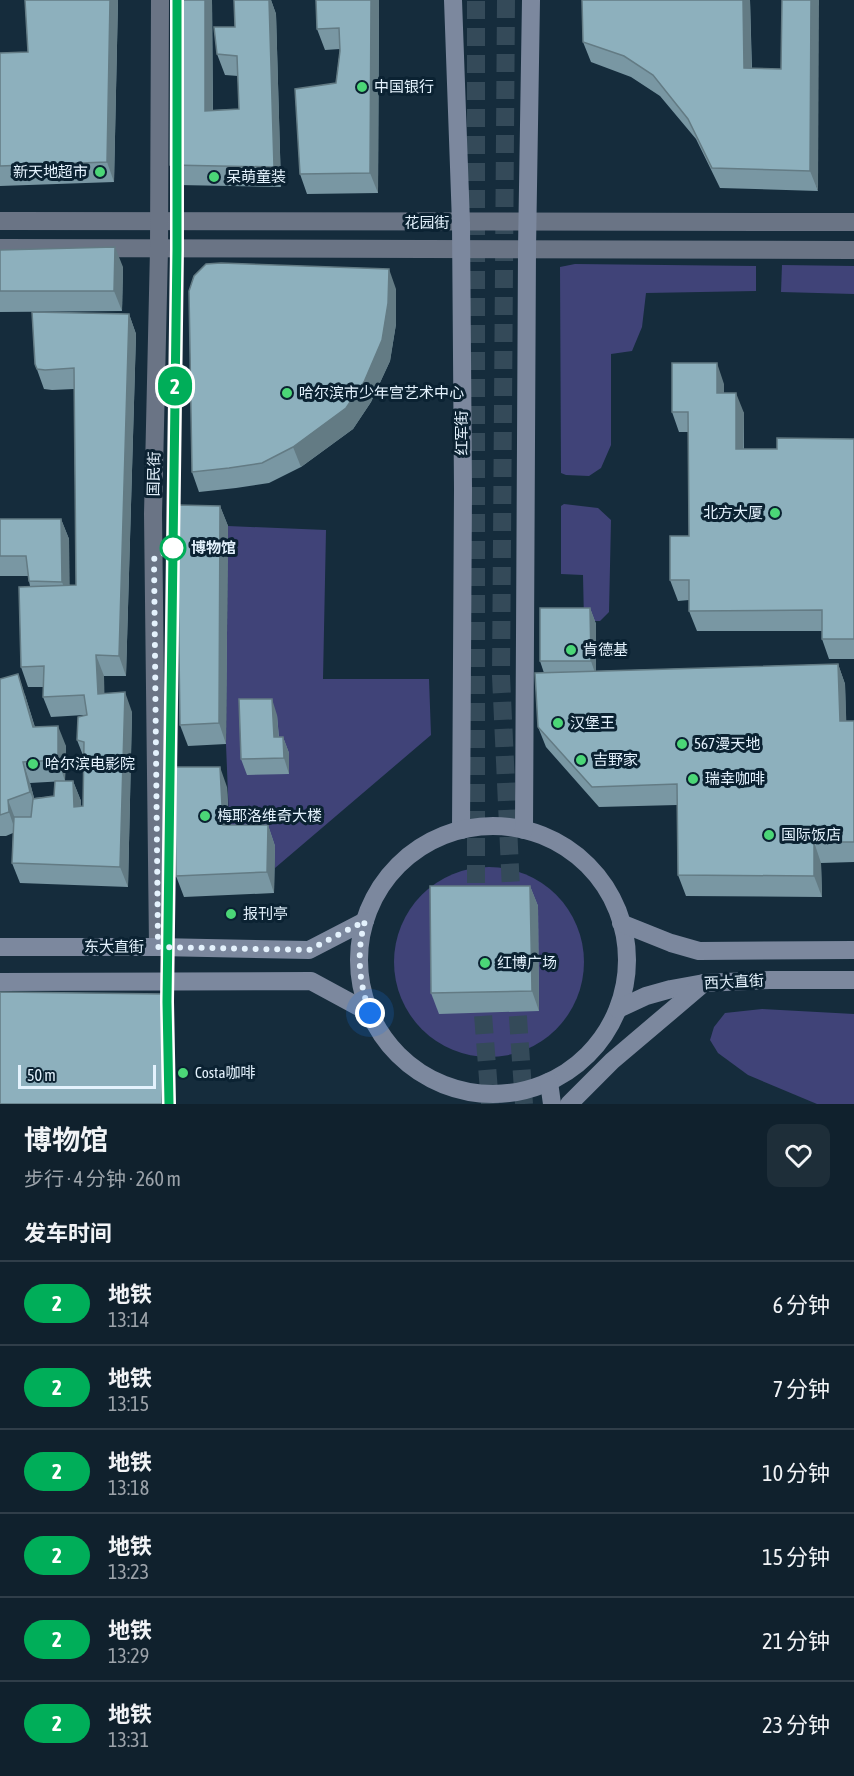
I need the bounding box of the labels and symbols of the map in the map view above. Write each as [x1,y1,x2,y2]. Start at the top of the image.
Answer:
place label: 中国银行 [374,78,434,95]
marker: 中国银行 [355,80,369,94]
place label: 新天地超市 [13,163,88,180]
marker: 新天地超市 [93,165,107,179]
place label: 呆萌童装 [226,168,286,185]
marker: 呆萌童装 [207,170,221,184]
street label: 花园街 [404,214,450,231]
line badge: 2 [156,366,195,406]
place label: 哈尔滨市少年宫艺术中心 [299,384,464,401]
marker: 哈尔滨市少年宫艺术中心 [280,386,294,400]
street label: 红军街 [453,410,470,456]
street label: 国民街 [145,451,162,497]
place label: 北方大厦 [703,504,763,521]
marker: 北方大厦 [768,506,782,520]
marker: 博物馆 [160,535,186,561]
place label: 博物馆 [191,539,236,556]
place label: 肯德基 [583,641,628,658]
marker: 肯德基 [564,643,578,657]
place label: 汉堡王 [570,714,615,731]
marker: 汉堡王 [551,716,565,730]
place label: 567漫天地 [694,735,760,752]
marker: 567漫天地 [675,737,689,751]
place label: 吉野家 [593,751,638,768]
marker: 吉野家 [574,753,588,767]
place label: 哈尔滨电影院 [45,755,135,772]
marker: 哈尔滨电影院 [26,757,40,771]
place label: 瑞幸咖啡 [705,770,765,787]
marker: 瑞幸咖啡 [686,772,700,786]
place label: 梅耶洛维奇大楼 [217,807,322,824]
marker: 梅耶洛维奇大楼 [198,809,212,823]
place label: 国际饭店 [781,826,841,843]
marker: 国际饭店 [762,828,776,842]
place label: 报刊亭 [243,905,288,922]
marker: 报刊亭 [224,907,238,921]
street label: 东大直街 [84,938,144,955]
place label: 红博广场 [497,954,557,971]
marker: 红博广场 [478,956,492,970]
street label: 西大直街 [704,971,764,992]
your location [355,998,385,1028]
scale bar [18,1062,156,1090]
place label: Costa咖啡 [195,1064,255,1081]
marker: Costa咖啡 [176,1066,190,1080]

